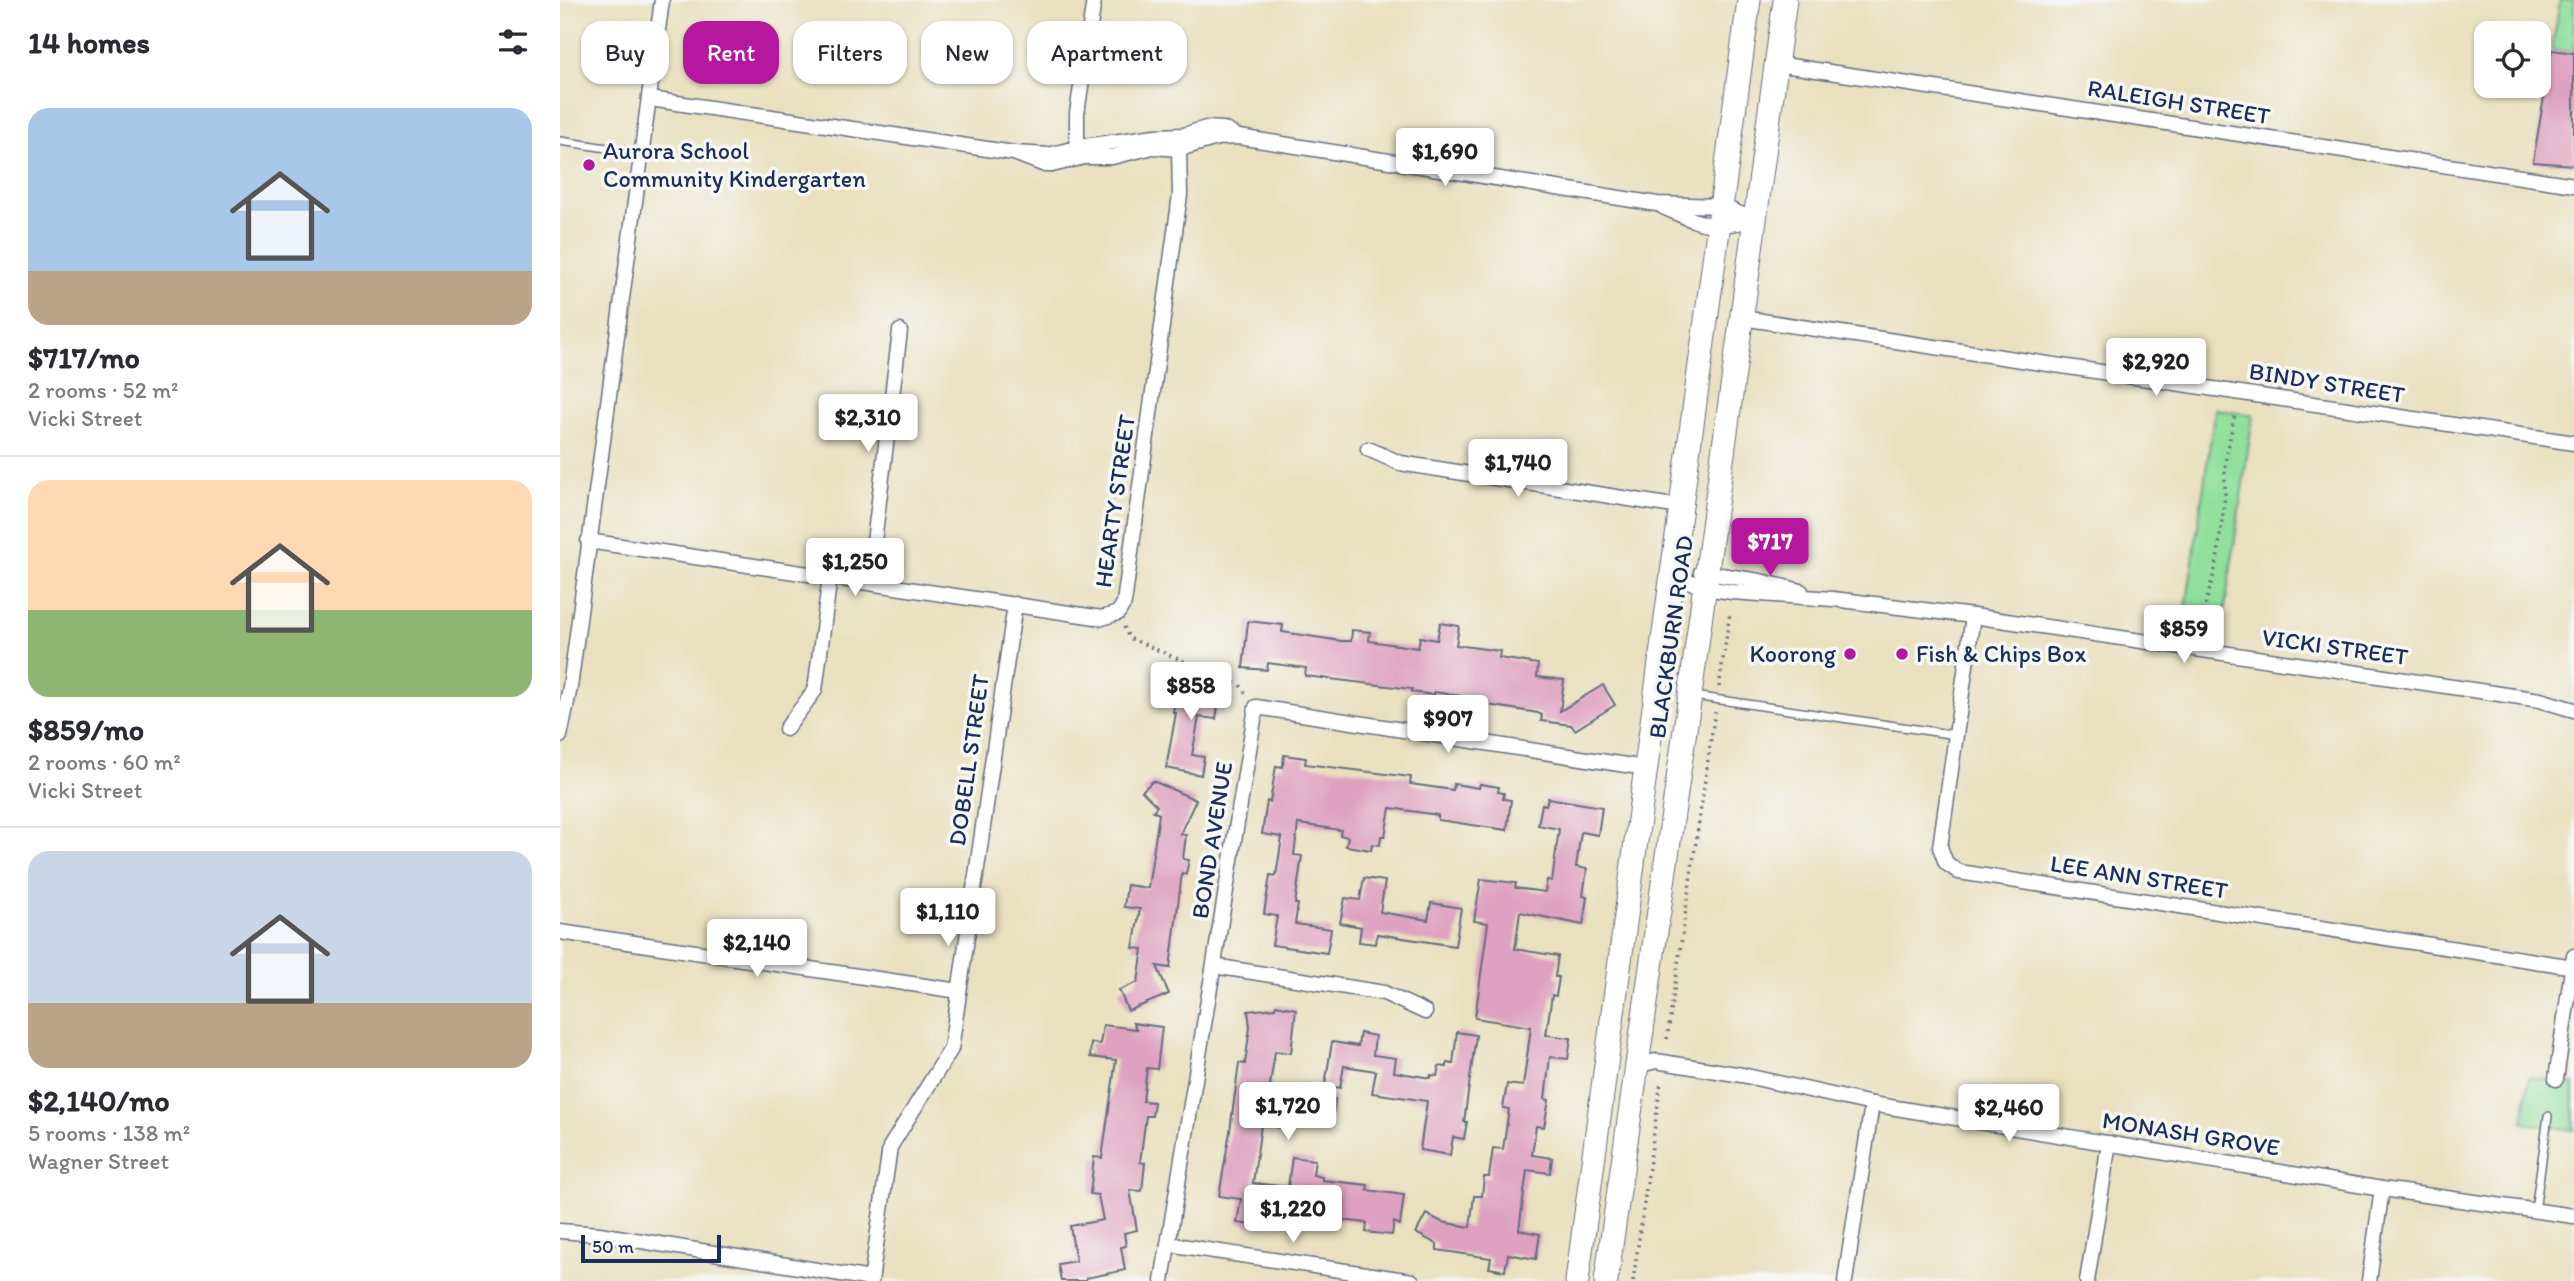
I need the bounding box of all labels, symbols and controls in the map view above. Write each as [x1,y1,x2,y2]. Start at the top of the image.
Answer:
chip: Buy [581,21,669,84]
chip: Rent [683,21,779,84]
chip: Filters [793,21,907,84]
chip: New [921,21,1013,84]
chip: Apartment [1027,21,1187,84]
map controls [2474,21,2551,98]
button: locate [2474,21,2551,98]
icon: filters [494,23,532,61]
text: 14 homes [28,24,150,61]
street label: RALEIGH STREET [2086,73,2273,130]
pin: $1,690 [1388,128,1502,188]
place label: Aurora School Community Kindergarten [603,136,866,193]
text: $1,690 [1412,137,1478,165]
icon: home [217,153,343,279]
marker: Aurora School Community Kindergarten [581,157,597,173]
pin: $2,920 [2099,338,2213,398]
text: $717/mo [28,339,140,376]
text: $2,920 [2122,347,2190,375]
street label: BINDY STREET [2247,356,2407,409]
text: 2 rooms · 52 m² [28,376,178,404]
pin: $2,310 [811,394,925,454]
text: $2,310 [835,403,901,431]
text: Vicki Street [28,404,142,432]
street label: HEARTY STREET [1088,412,1141,589]
pin: $1,740 [1461,440,1575,499]
text: $1,740 [1484,448,1552,476]
pin: $717 [1729,518,1811,578]
icon: home [217,525,343,651]
text: $717 [1747,527,1793,555]
street label: BLACKBURN ROAD [1642,534,1699,740]
pin: $1,250 [798,538,912,598]
text: $1,250 [822,547,888,575]
pin: $859 [2143,606,2225,665]
text: $859 [2160,614,2208,642]
street label: VICKI STREET [2260,622,2411,671]
place label: Koorong [1750,639,1837,668]
place label: Fish & Chips Box [1916,639,2086,668]
marker: Koorong [1842,646,1858,662]
marker: Fish & Chips Box [1894,646,1910,662]
pin: $858 [1150,662,1232,722]
text: $858 [1167,671,1215,699]
street label: DOBELL STREET [942,672,995,848]
pin: $907 [1407,696,1489,755]
text: $907 [1423,704,1473,732]
text: $859/mo [28,711,144,748]
text: 2 rooms · 60 m² [28,748,181,776]
street label: BOND AVENUE [1185,759,1238,921]
text: Vicki Street [28,776,142,804]
street label: LEE ANN STREET [2048,848,2230,905]
pin: $1,110 [891,888,1005,948]
icon: home [217,896,343,1022]
text: $1,110 [916,897,980,925]
pin: $2,140 [700,920,814,979]
text: $2,140 [723,928,791,956]
text: $2,140/mo [28,1082,170,1119]
pin: $1,720 [1231,1082,1345,1142]
pin: $2,460 [1952,1084,2066,1144]
text: $1,720 [1255,1091,1321,1119]
text: $2,460 [1974,1093,2044,1121]
street label: MONASH GROVE [2100,1105,2282,1162]
text: 5 rooms · 138 m² [28,1119,190,1147]
text: Wagner Street [28,1147,169,1175]
pin: $1,220 [1236,1186,1350,1245]
text: $1,220 [1260,1194,1326,1222]
scale bar [581,1232,721,1264]
text: 50 m [592,1235,634,1258]

